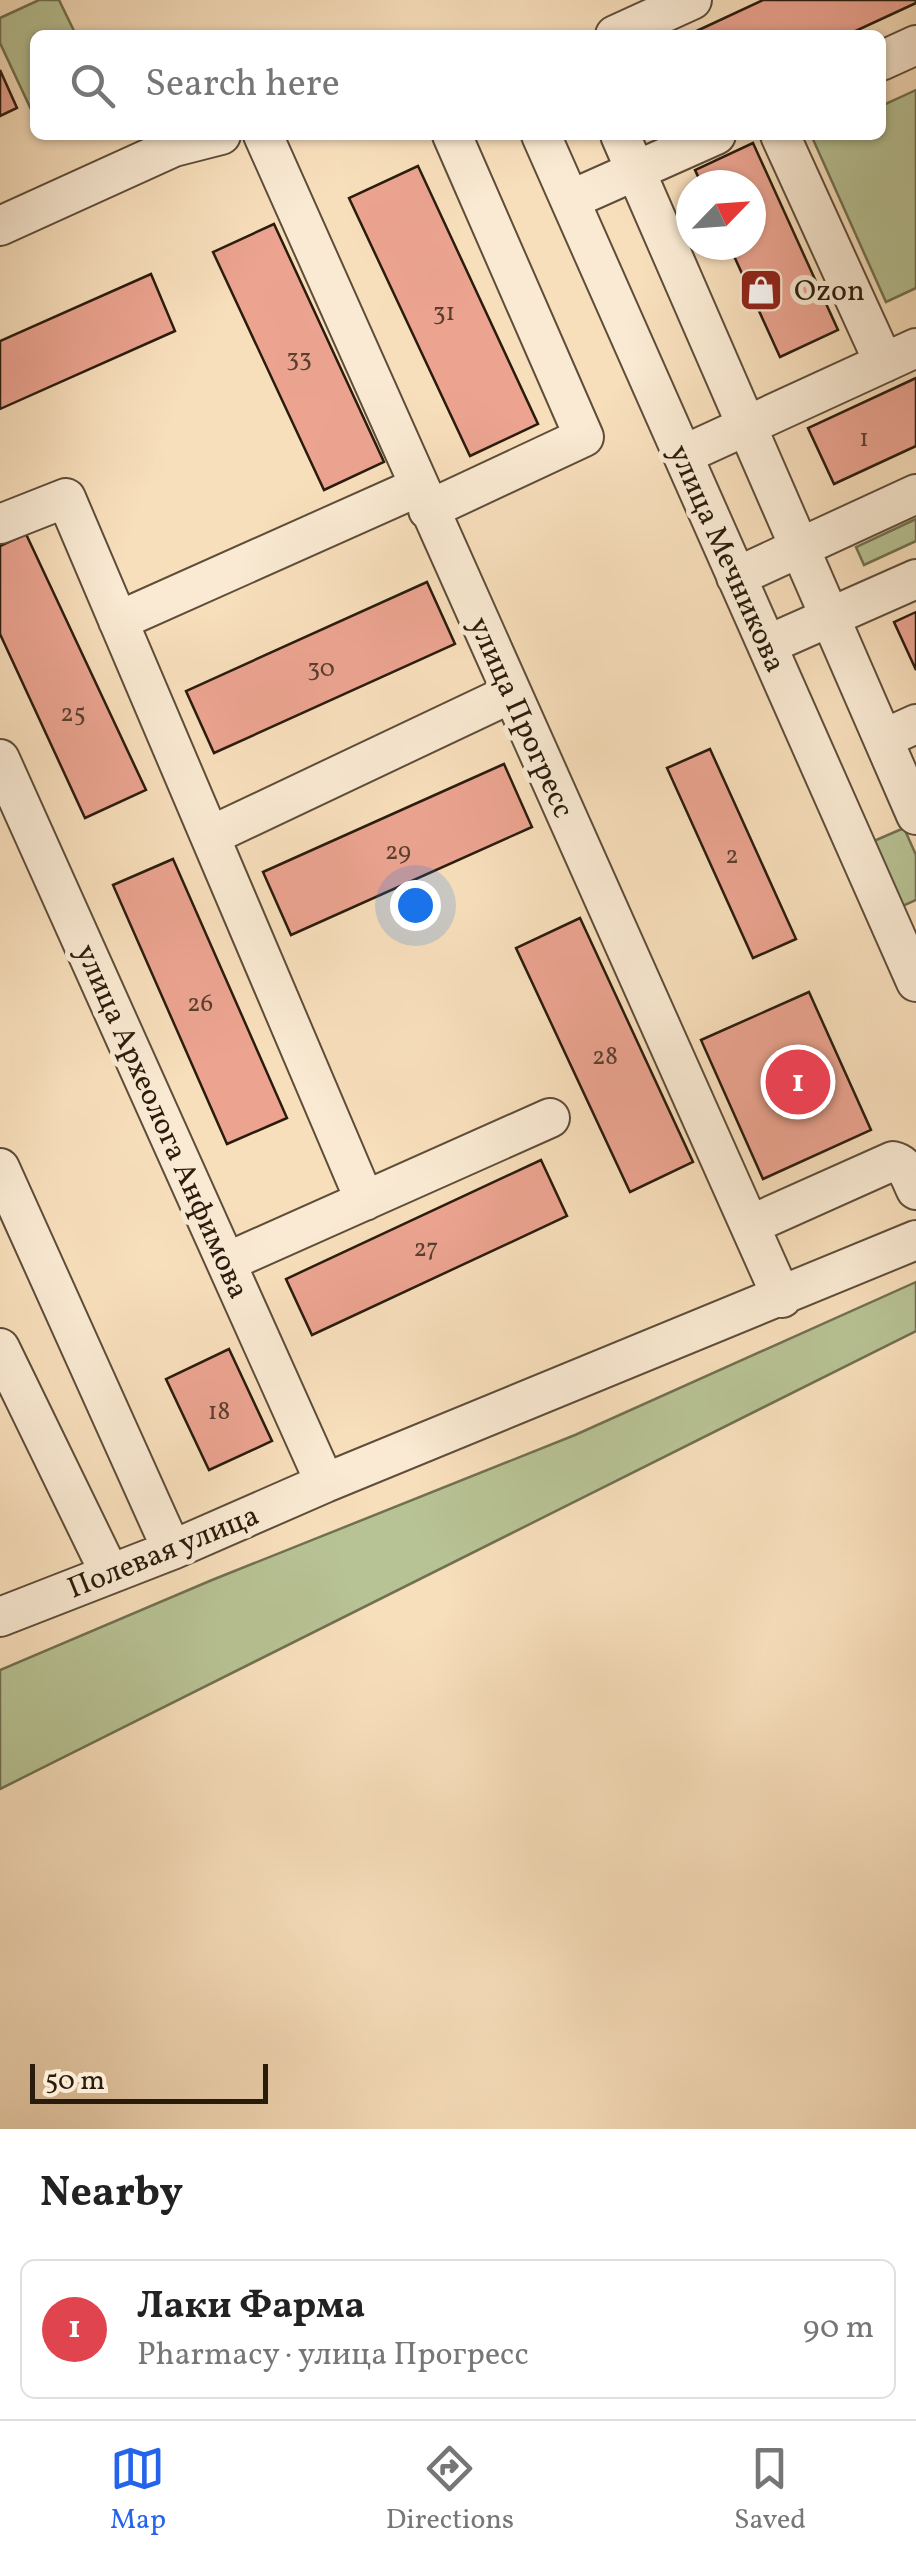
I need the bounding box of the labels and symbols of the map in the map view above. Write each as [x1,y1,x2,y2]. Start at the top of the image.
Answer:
north arrow [676,170,766,260]
shop icon: Ozon [738,267,784,313]
place label: Ozon [794,271,865,313]
house number: 31 [433,296,455,331]
house number: 33 [286,342,312,377]
house number: 1 [859,422,869,457]
street label: улица Мечникова [657,438,795,679]
street label: улица Прогресс [457,610,583,825]
house number: 30 [307,652,335,687]
house number: 25 [60,697,86,732]
house number: 29 [385,835,411,870]
house number: 2 [725,839,739,874]
your location [390,880,441,931]
street label: улица Археолога Анфимова [64,938,258,1306]
house number: 26 [187,987,213,1022]
house number: 28 [592,1040,618,1075]
pin: 1 [766,1044,830,1120]
house number: 27 [414,1232,438,1267]
house number: 18 [208,1395,230,1430]
street label: Полевая улица [62,1495,266,1610]
scale bar [30,2059,268,2104]

